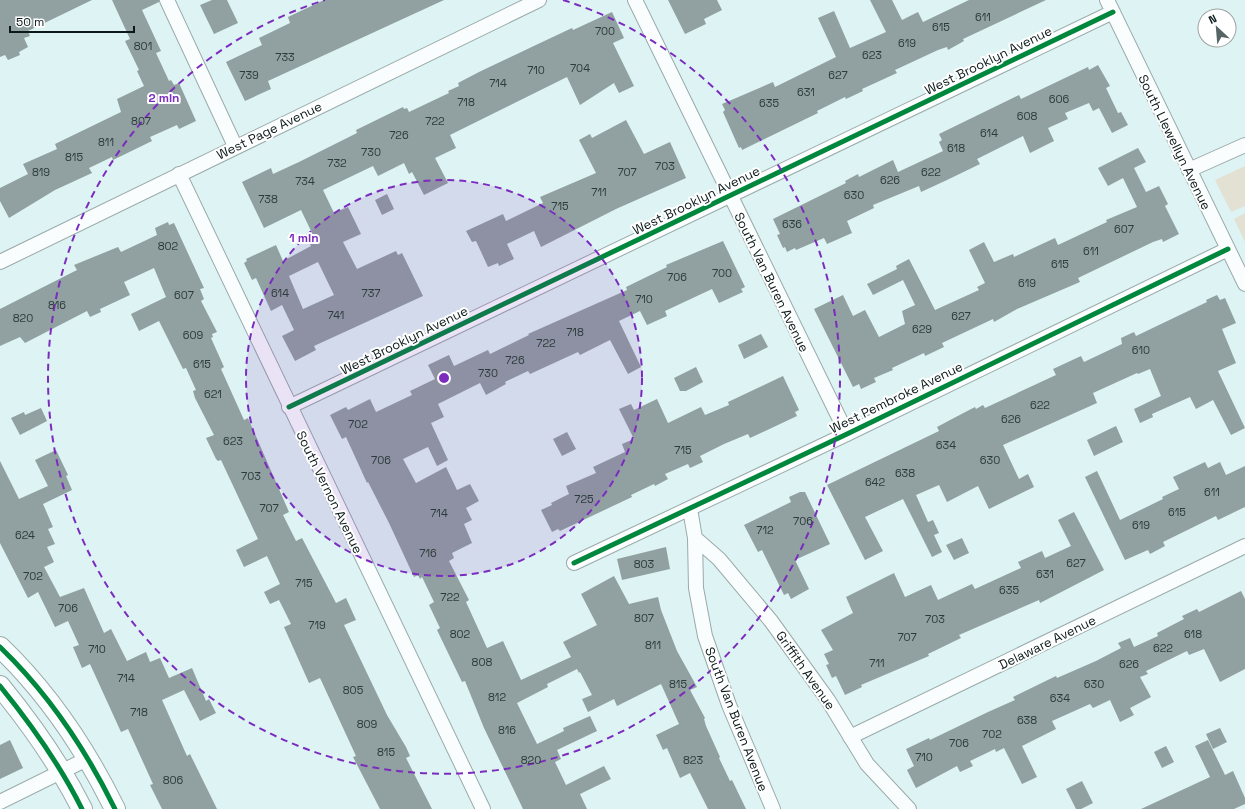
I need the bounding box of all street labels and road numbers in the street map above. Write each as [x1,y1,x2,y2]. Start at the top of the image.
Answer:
street label: West Brooklyn Avenue [922,22,1055,99]
street label: South Llewellyn Avenue [1134,72,1215,213]
street label: West Page Avenue [214,98,325,163]
street label: West Brooklyn Avenue [630,162,763,239]
street label: South Van Buren Avenue [730,210,813,355]
street label: West Brooklyn Avenue [338,302,471,379]
street label: West Pembroke Avenue [827,358,966,437]
street label: South Vernon Avenue [292,428,367,556]
street label: Delaware Avenue [996,612,1099,673]
street label: Griffith Avenue [772,628,839,713]
street label: South Van Buren Avenue [701,645,772,794]

